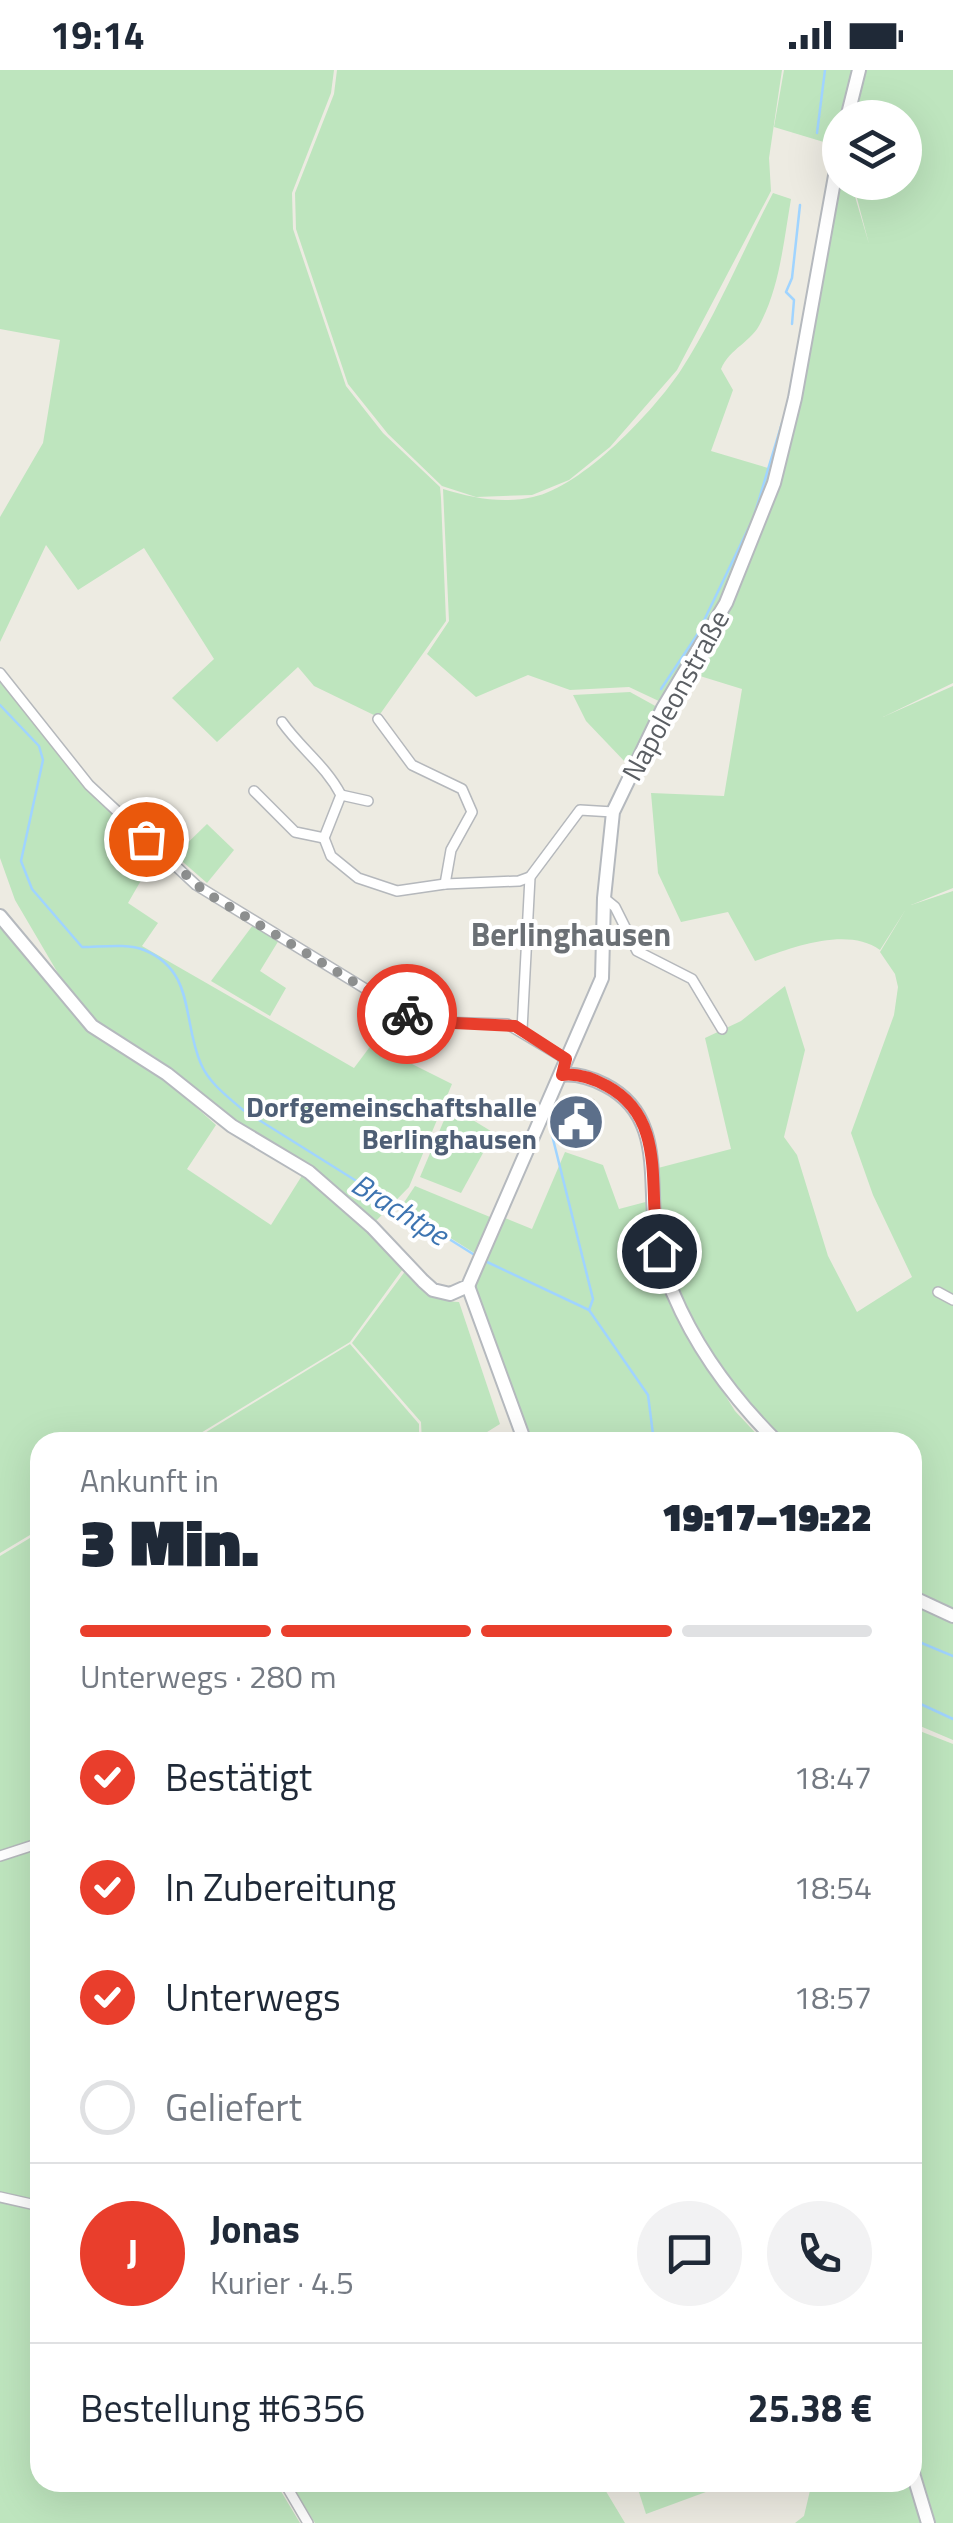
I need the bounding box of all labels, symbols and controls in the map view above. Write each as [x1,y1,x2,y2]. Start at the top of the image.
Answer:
text: 19:14 [50,6,145,64]
map controls [822,100,922,200]
button: layers [822,100,922,200]
street label: Napoleonstraße [610,602,740,788]
pin [104,797,189,882]
icon: bag [119,812,174,867]
district label: Berlinghausen [471,910,671,958]
courier [357,964,457,1064]
icon: bike [380,987,435,1042]
place label: Dorfgemeinschaftshalle Berlinghausen [246,1085,537,1160]
public building icon: Dorfgemeinschaftshalle Berlinghausen [546,1092,606,1152]
water label: Brachtpe [343,1161,459,1258]
pin [617,1209,702,1294]
icon: home [632,1224,687,1279]
text: Ankunft in [80,1456,219,1504]
text: 19:17–19:22 [662,1488,872,1546]
text: 3 Min. [80,1492,259,1591]
text: Unterwegs · 280 m [80,1652,336,1700]
text: Bestätigt [165,1748,312,1806]
icon: check [80,1750,135,1805]
text: 18:47 [793,1753,872,1801]
text: In Zubereitung [165,1858,396,1916]
icon: check [80,1860,135,1915]
text: 18:54 [793,1863,872,1911]
text: Unterwegs [165,1968,341,2026]
icon: check [80,1970,135,2025]
text: 18:57 [793,1973,872,2021]
text: Geliefert [165,2078,302,2136]
text: Jonas [210,2200,300,2258]
button: chat [637,2201,742,2306]
button: phone [767,2201,872,2306]
text: J [127,2224,138,2282]
text: Kurier · 4.5 [210,2258,354,2306]
text: Bestellung #6356 [80,2379,365,2437]
text: 25.38 € [748,2379,872,2437]

